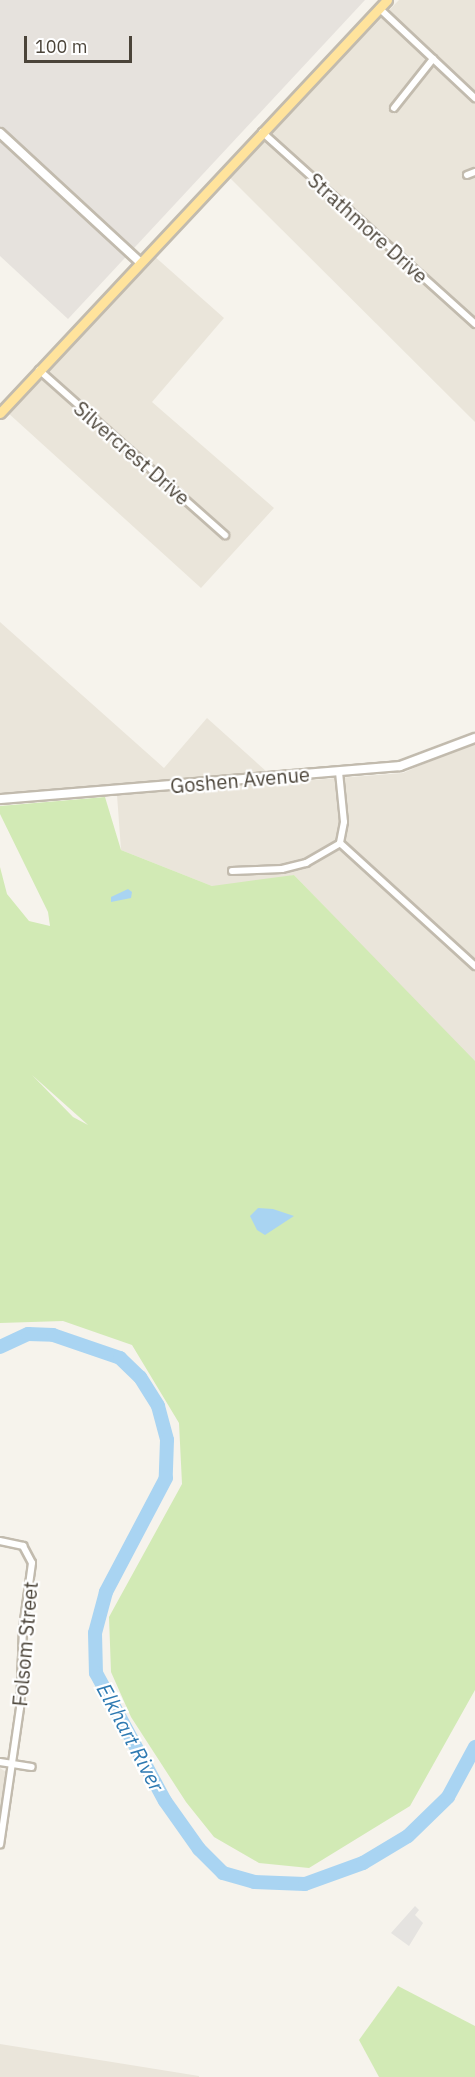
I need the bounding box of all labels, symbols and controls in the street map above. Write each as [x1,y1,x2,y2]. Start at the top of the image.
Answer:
scale bar [27,24,135,62]
text: 100 m [35,35,87,58]
street label: Strathmore Drive [303,168,433,288]
street label: Silvercrest Drive [69,396,195,510]
street label: Goshen Avenue [169,762,311,798]
street label: Folsom Street [8,1581,42,1707]
water label: Elkhart River [92,1679,170,1795]

